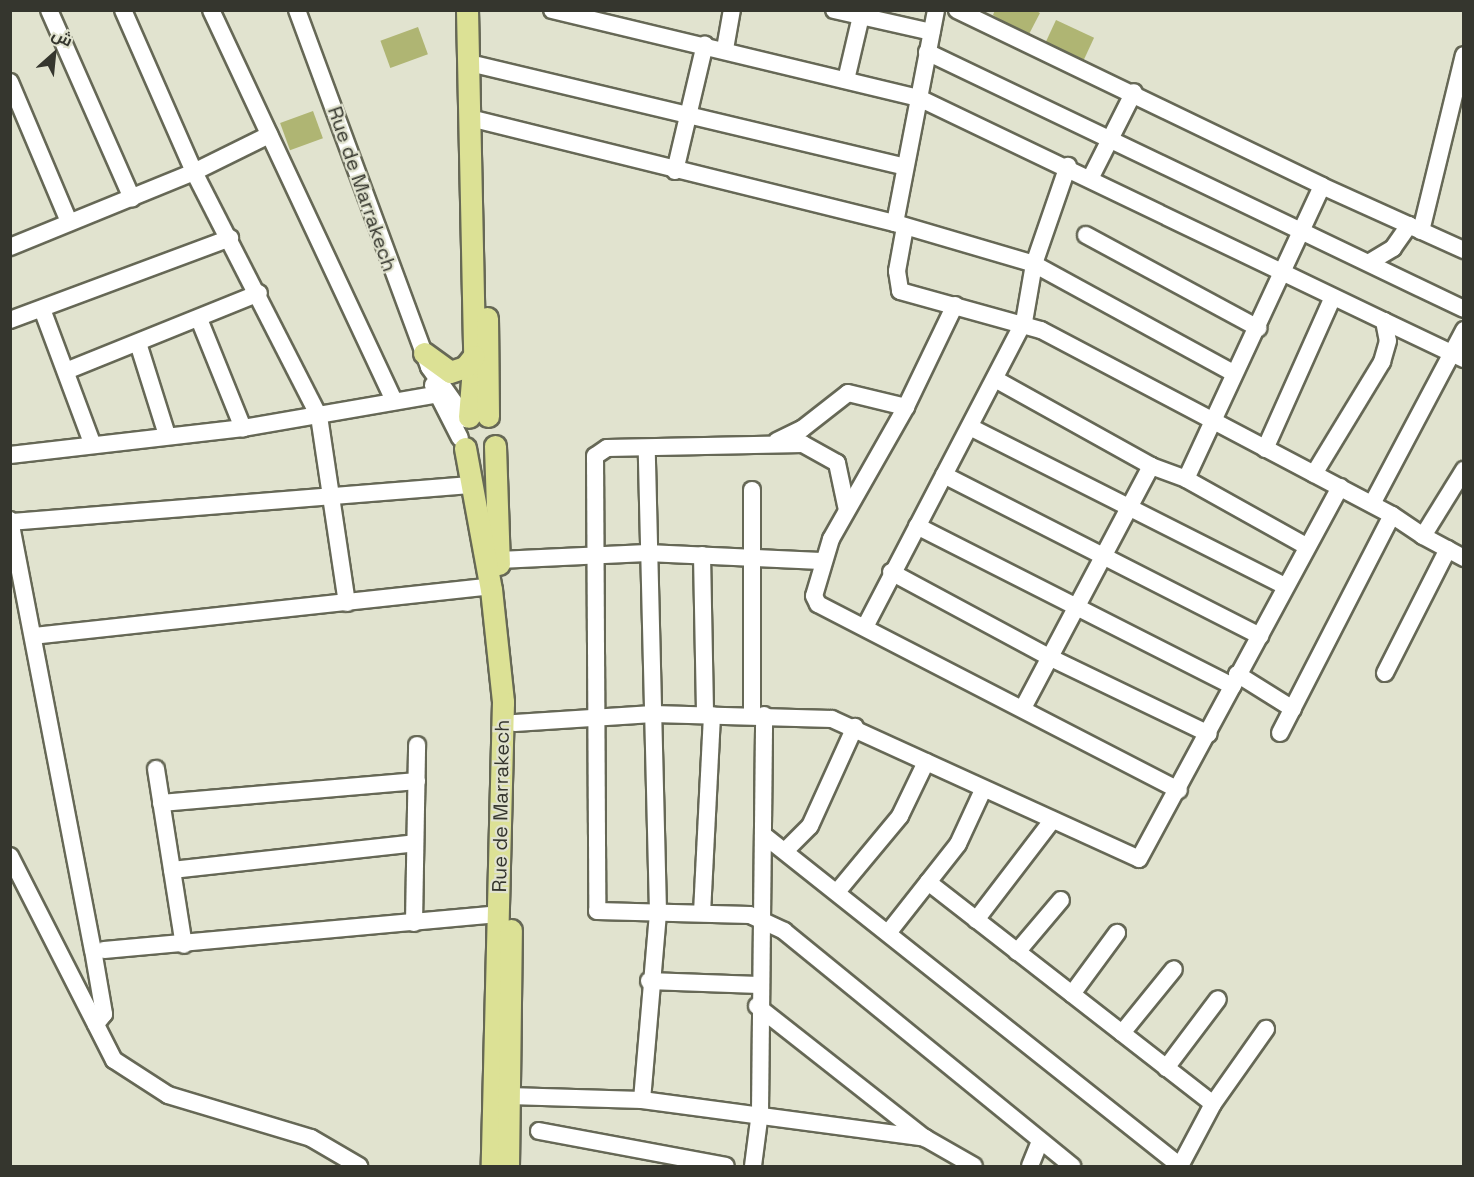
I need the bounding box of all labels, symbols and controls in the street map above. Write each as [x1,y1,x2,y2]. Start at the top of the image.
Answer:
north arrow [24,24,84,84]
text: ش [48,24,76,52]
street label: Rue de Marrakech [322,103,402,275]
street label: Rue de Marrakech [487,719,515,893]

